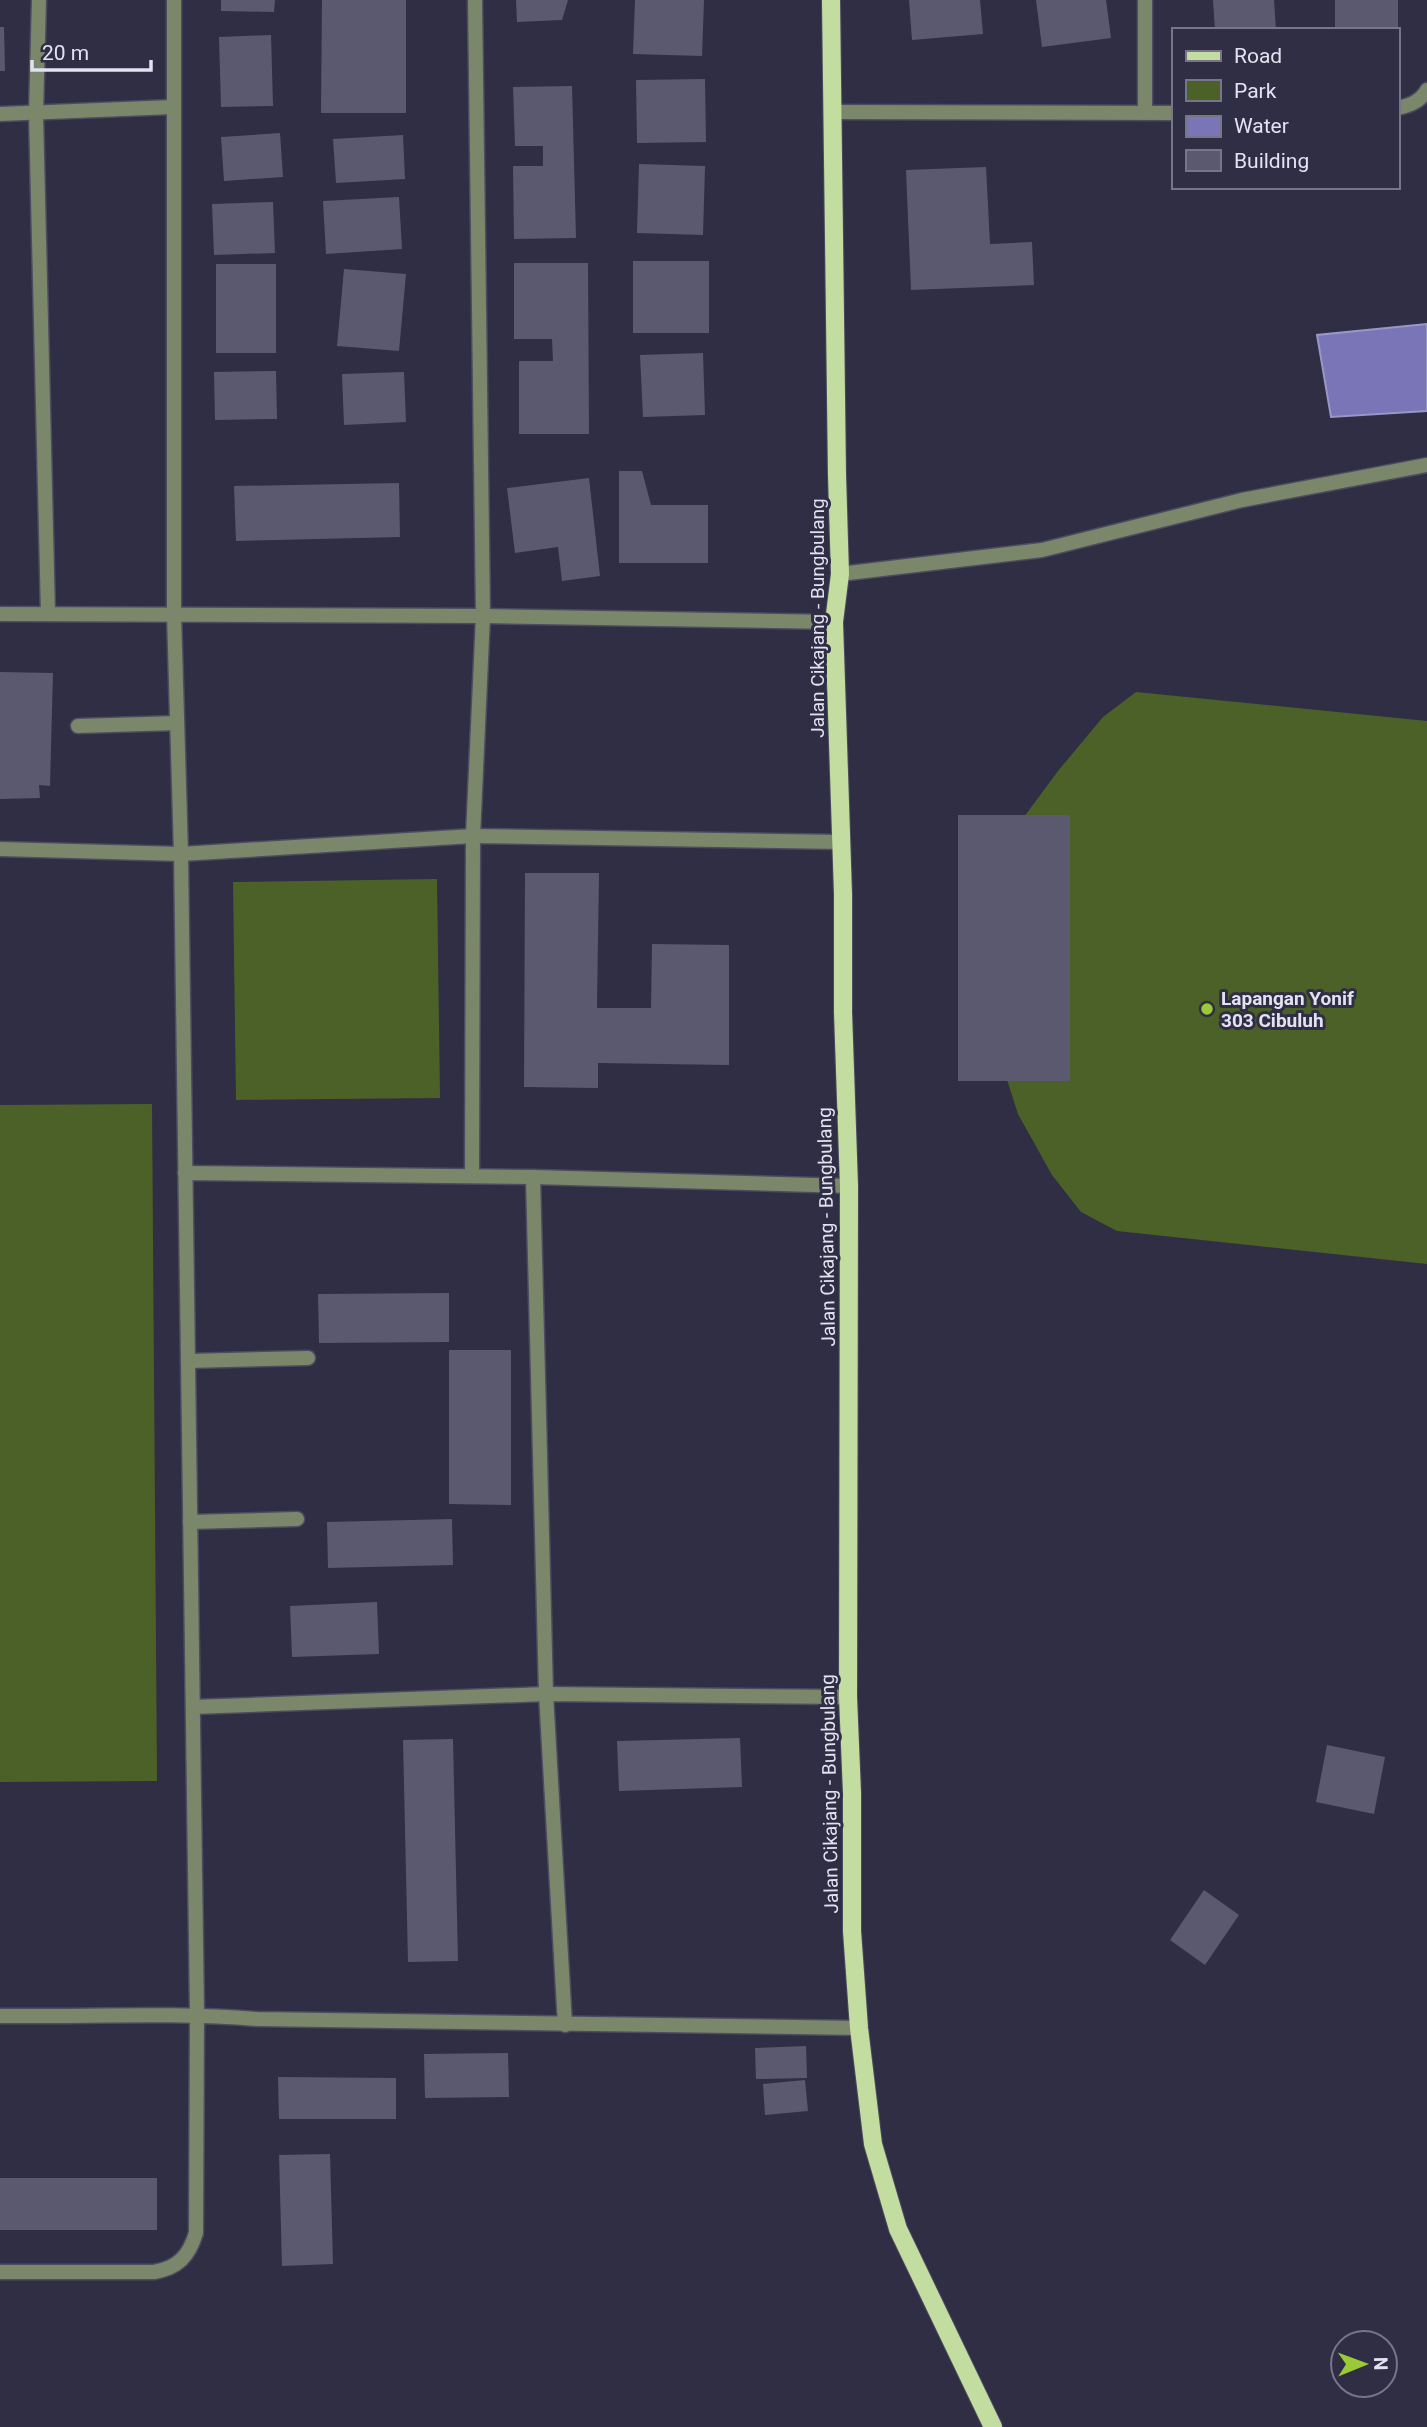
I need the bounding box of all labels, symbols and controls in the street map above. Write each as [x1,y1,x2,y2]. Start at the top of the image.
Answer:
scale bar [32,28,150,72]
legend [1172,28,1399,189]
text: 20 m [42,41,89,65]
text: Road [1234,44,1282,68]
text: Park [1234,79,1277,103]
text: Water [1234,114,1289,138]
text: Building [1234,149,1309,173]
street label: Jalan Cikajang - Bungbulang [806,498,829,738]
place label: Lapangan Yonif 303 Cibuluh [1221,987,1354,1032]
marker: Lapangan Yonif 303 Cibuluh [1199,1001,1215,1017]
street label: Jalan Cikajang - Bungbulang [813,1107,840,1347]
street label: Jalan Cikajang - Bungbulang [816,1674,843,1914]
north arrow [1329,2329,1399,2399]
text: N [1369,2357,1392,2371]

